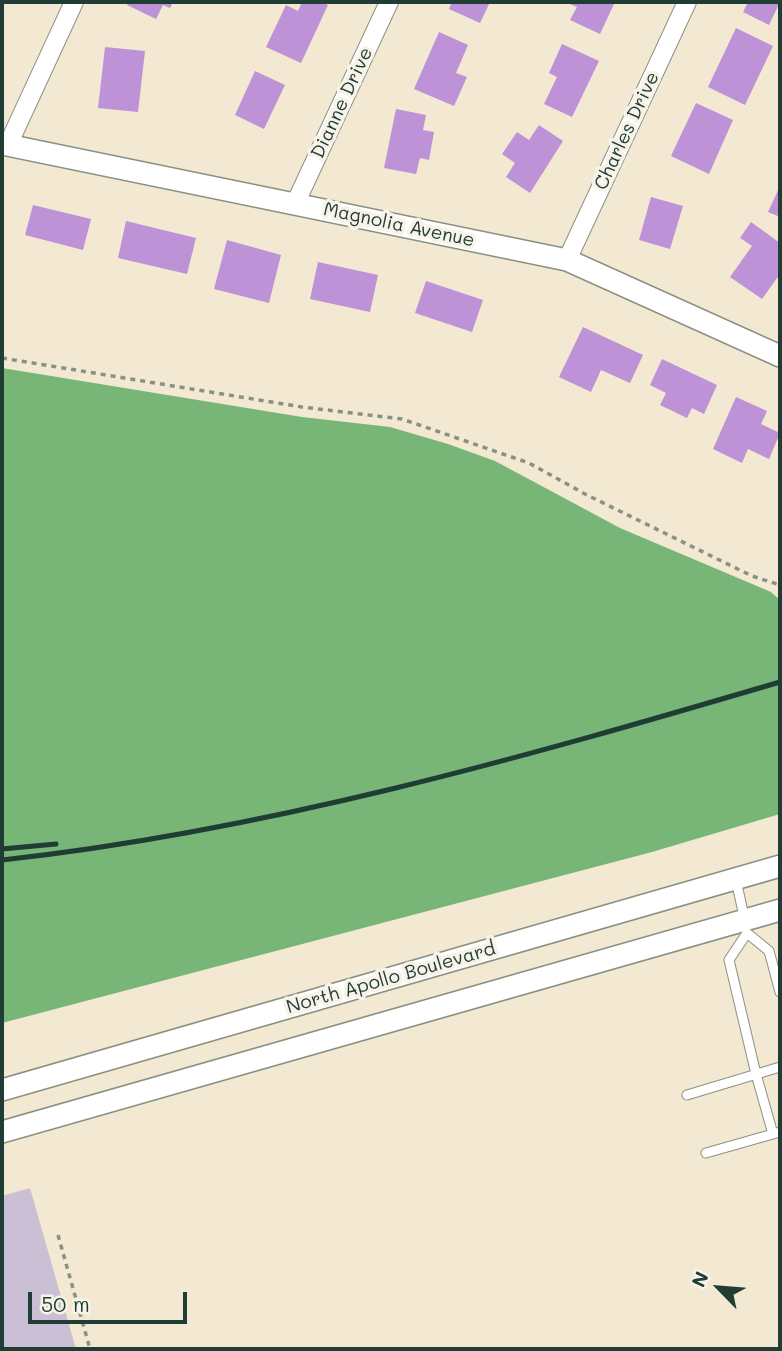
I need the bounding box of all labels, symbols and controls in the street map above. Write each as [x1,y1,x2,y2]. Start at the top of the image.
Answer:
street label: Dianne Drive [306,44,378,162]
street label: Charles Drive [590,68,664,194]
street label: Magnolia Avenue [321,198,477,252]
street label: North Apollo Boulevard [284,937,498,1019]
north arrow [684,1253,754,1323]
text: N [685,1267,714,1291]
scale bar [32,1278,191,1322]
text: 50 m [41,1290,90,1317]

